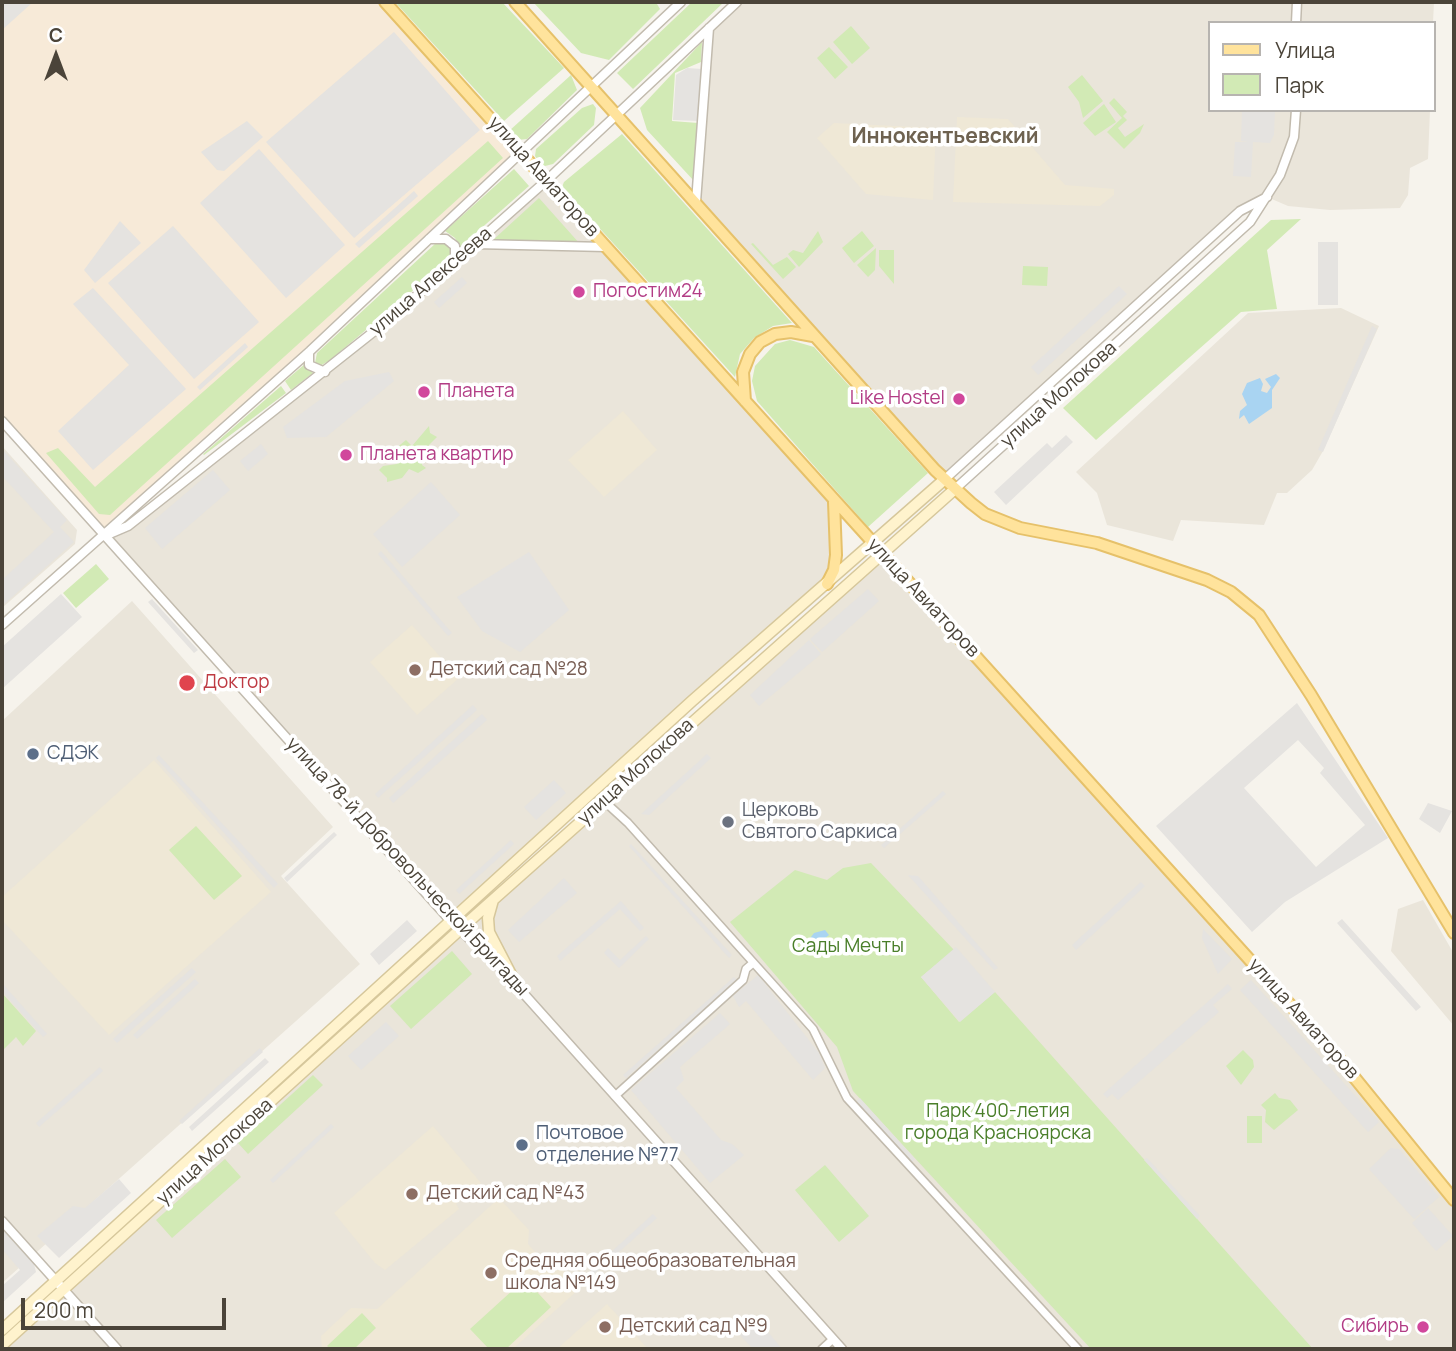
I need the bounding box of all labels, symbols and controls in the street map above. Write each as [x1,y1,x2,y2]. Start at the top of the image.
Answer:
north arrow [21,21,91,91]
legend [1208,21,1435,112]
text: С [49,22,63,48]
text: Улица [1275,36,1335,64]
text: Парк [1275,71,1324,99]
street label: улица Авиаторов [483,112,603,242]
district label: Иннокентьевский [851,124,1039,150]
street label: улица Алексеева [365,223,497,341]
place label: Погостим24 [593,281,703,303]
marker: Погостим24 [571,284,587,300]
street label: улица Молокова [996,337,1122,453]
place label: Планета [438,381,515,403]
marker: Планета [416,384,432,400]
place label: Like Hostel [850,388,945,410]
marker: Like Hostel [951,391,967,407]
place label: Планета квартир [360,444,514,466]
marker: Планета квартир [338,447,354,463]
street label: улица Авиаторов [862,534,984,662]
place label: Детский сад №28 [429,659,588,681]
marker: Детский сад №28 [407,662,423,678]
place label: Доктор [203,672,270,694]
marker: Доктор [177,673,197,693]
street label: улица Молокова [573,714,699,830]
street label: улица 78-й Добровольческой Бригады [281,733,533,1001]
place label: СДЭК [47,743,99,765]
marker: СДЭК [25,746,41,762]
place label: Церковь Святого Саркиса [742,800,897,844]
marker: Церковь Святого Саркиса [720,814,736,830]
park label: Сады Мечты [792,936,904,958]
street label: улица Авиаторов [1243,954,1363,1084]
street label: улица Молокова [152,1094,278,1210]
park label: Парк 400-летия города Красноярска [905,1101,1091,1145]
place label: Почтовое отделение №77 [536,1123,678,1167]
marker: Почтовое отделение №77 [514,1137,530,1153]
place label: Детский сад №43 [426,1183,585,1205]
marker: Детский сад №43 [404,1186,420,1202]
place label: Средняя общеобразовательная школа №149 [505,1251,796,1295]
marker: Средняя общеобразовательная школа №149 [483,1265,499,1281]
scale bar [24,1284,229,1328]
text: 200 m [34,1296,94,1324]
place label: Детский сад №9 [619,1316,768,1338]
place label: Сибирь [1341,1316,1409,1338]
marker: Детский сад №9 [597,1319,613,1335]
marker: Сибирь [1415,1319,1431,1335]

